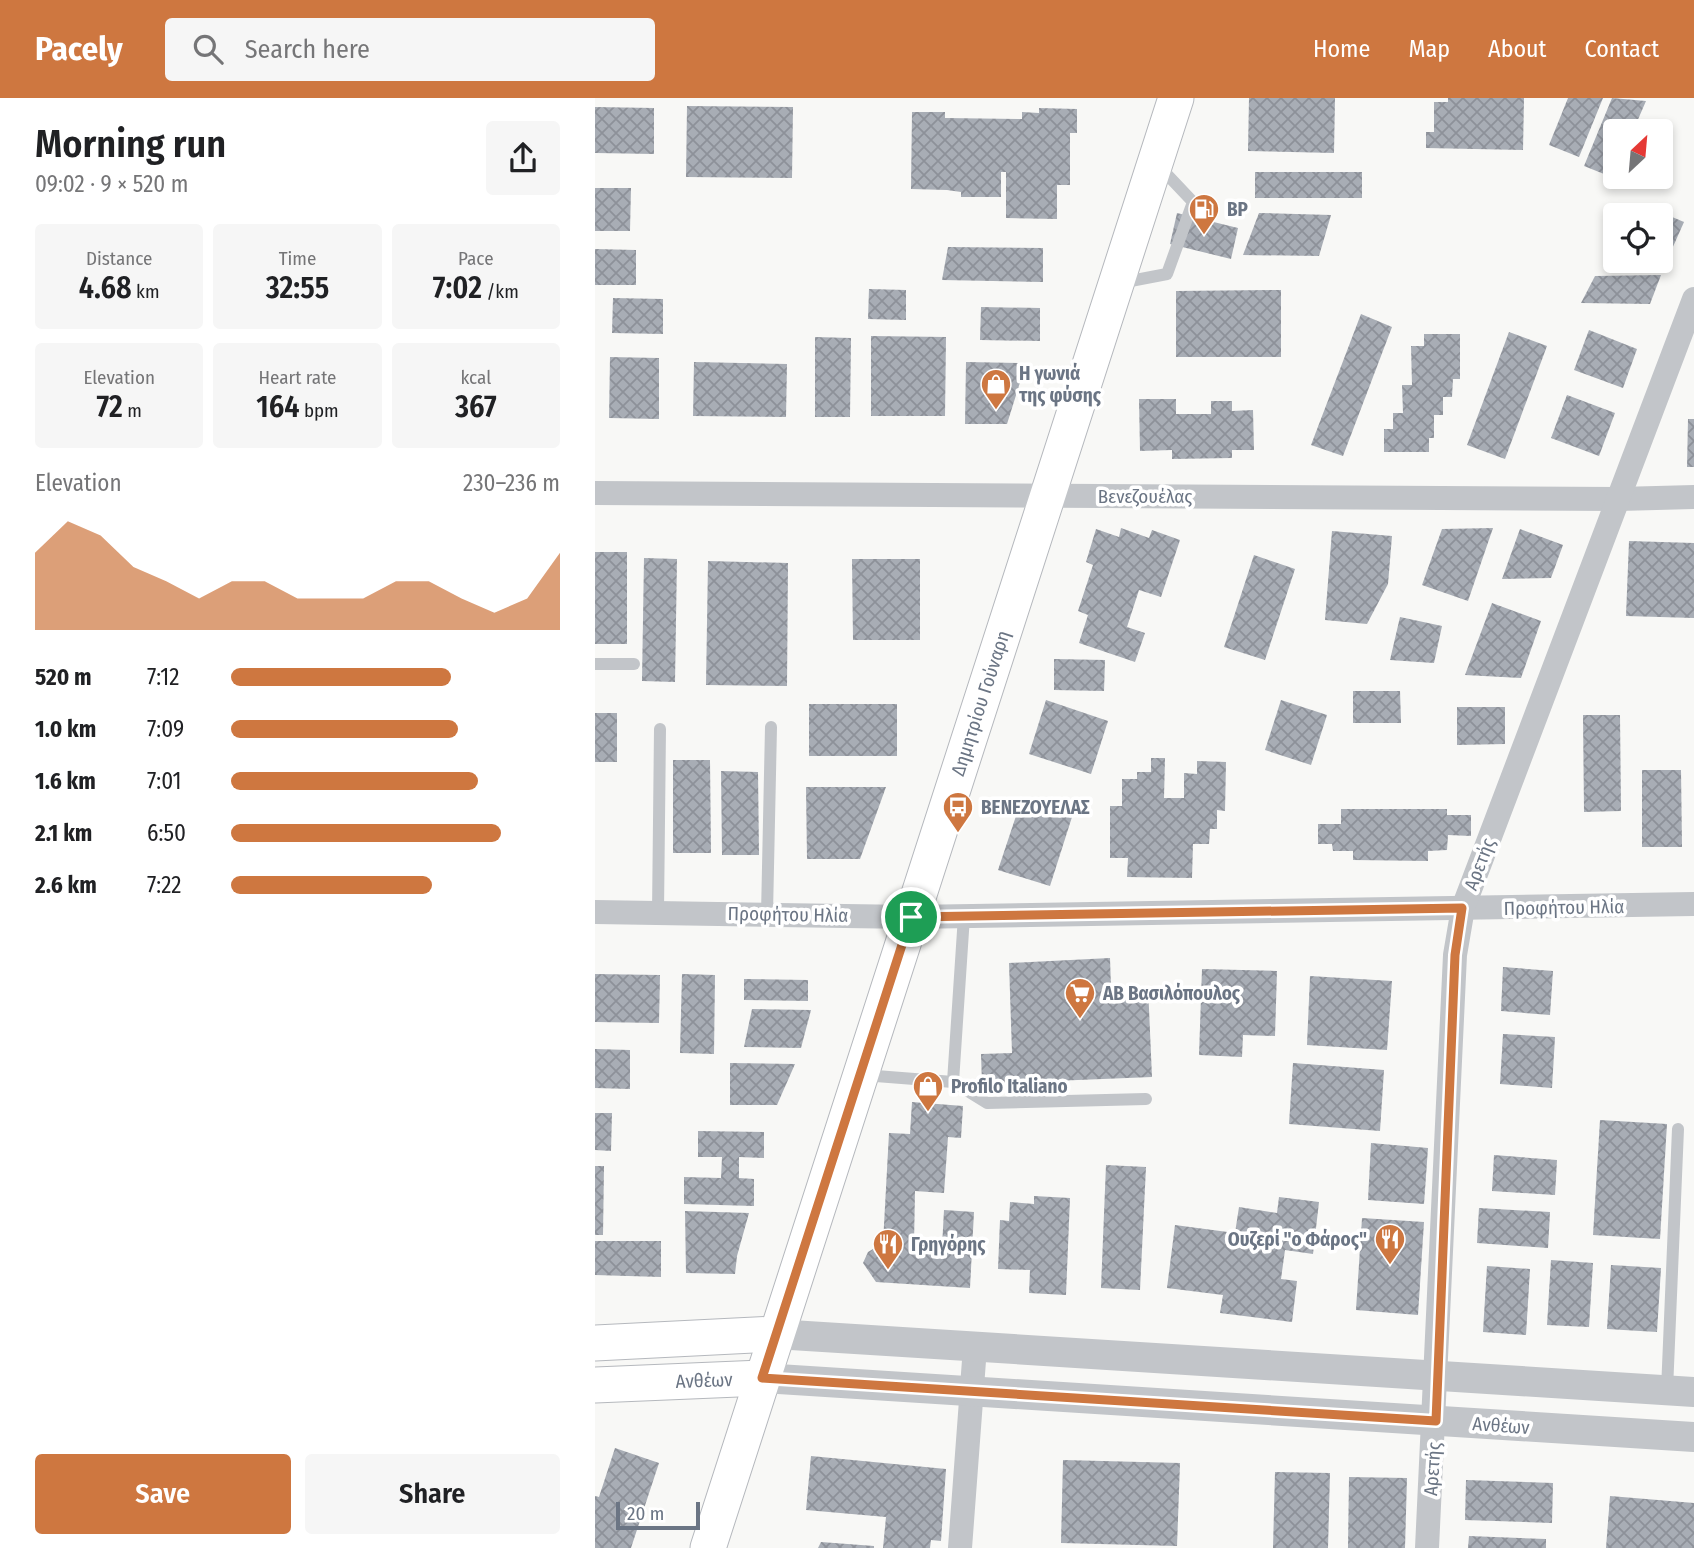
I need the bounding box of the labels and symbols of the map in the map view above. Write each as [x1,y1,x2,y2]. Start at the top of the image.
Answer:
north arrow [1603,119,1673,189]
fuel station icon: BP [1187,192,1221,236]
place label: BP [1227,198,1249,221]
place label: Η γωνιά της φύσης [1018,362,1102,407]
shop icon: Η γωνιά της φύσης [979,367,1013,411]
street label: Βενεζουέλας [1098,485,1192,508]
street label: Δημητρίου Γούναρη [946,628,1015,779]
bus stop icon: ΒΕΝΕΖΟΥΕΛΑΣ [941,790,975,834]
place label: ΒΕΝΕΖΟΥΕΛΑΣ [981,796,1090,819]
street label: Αρετής [1459,835,1500,893]
pin [881,887,941,947]
street label: Προφήτου Ηλία [1504,895,1624,920]
street label: Προφήτου Ηλία [728,902,848,927]
supermarket icon: ΑΒ Βασιλόπουλος [1063,976,1097,1020]
place label: ΑΒ Βασιλόπουλος [1102,982,1241,1005]
shop icon: Profilo Italiano [911,1069,945,1113]
place label: Profilo Italiano [951,1075,1068,1098]
restaurant icon: Ουζερί "ο Φάρος" [1373,1222,1407,1266]
restaurant icon: Γρηγόρης [871,1227,905,1271]
place label: Ουζερί "ο Φάρος" [1228,1228,1367,1251]
place label: Γρηγόρης [911,1233,986,1256]
street label: Ανθέων [675,1368,734,1393]
street label: Ανθέων [1472,1412,1531,1439]
street label: Αρετής [1419,1441,1446,1497]
scale bar [616,1499,700,1531]

